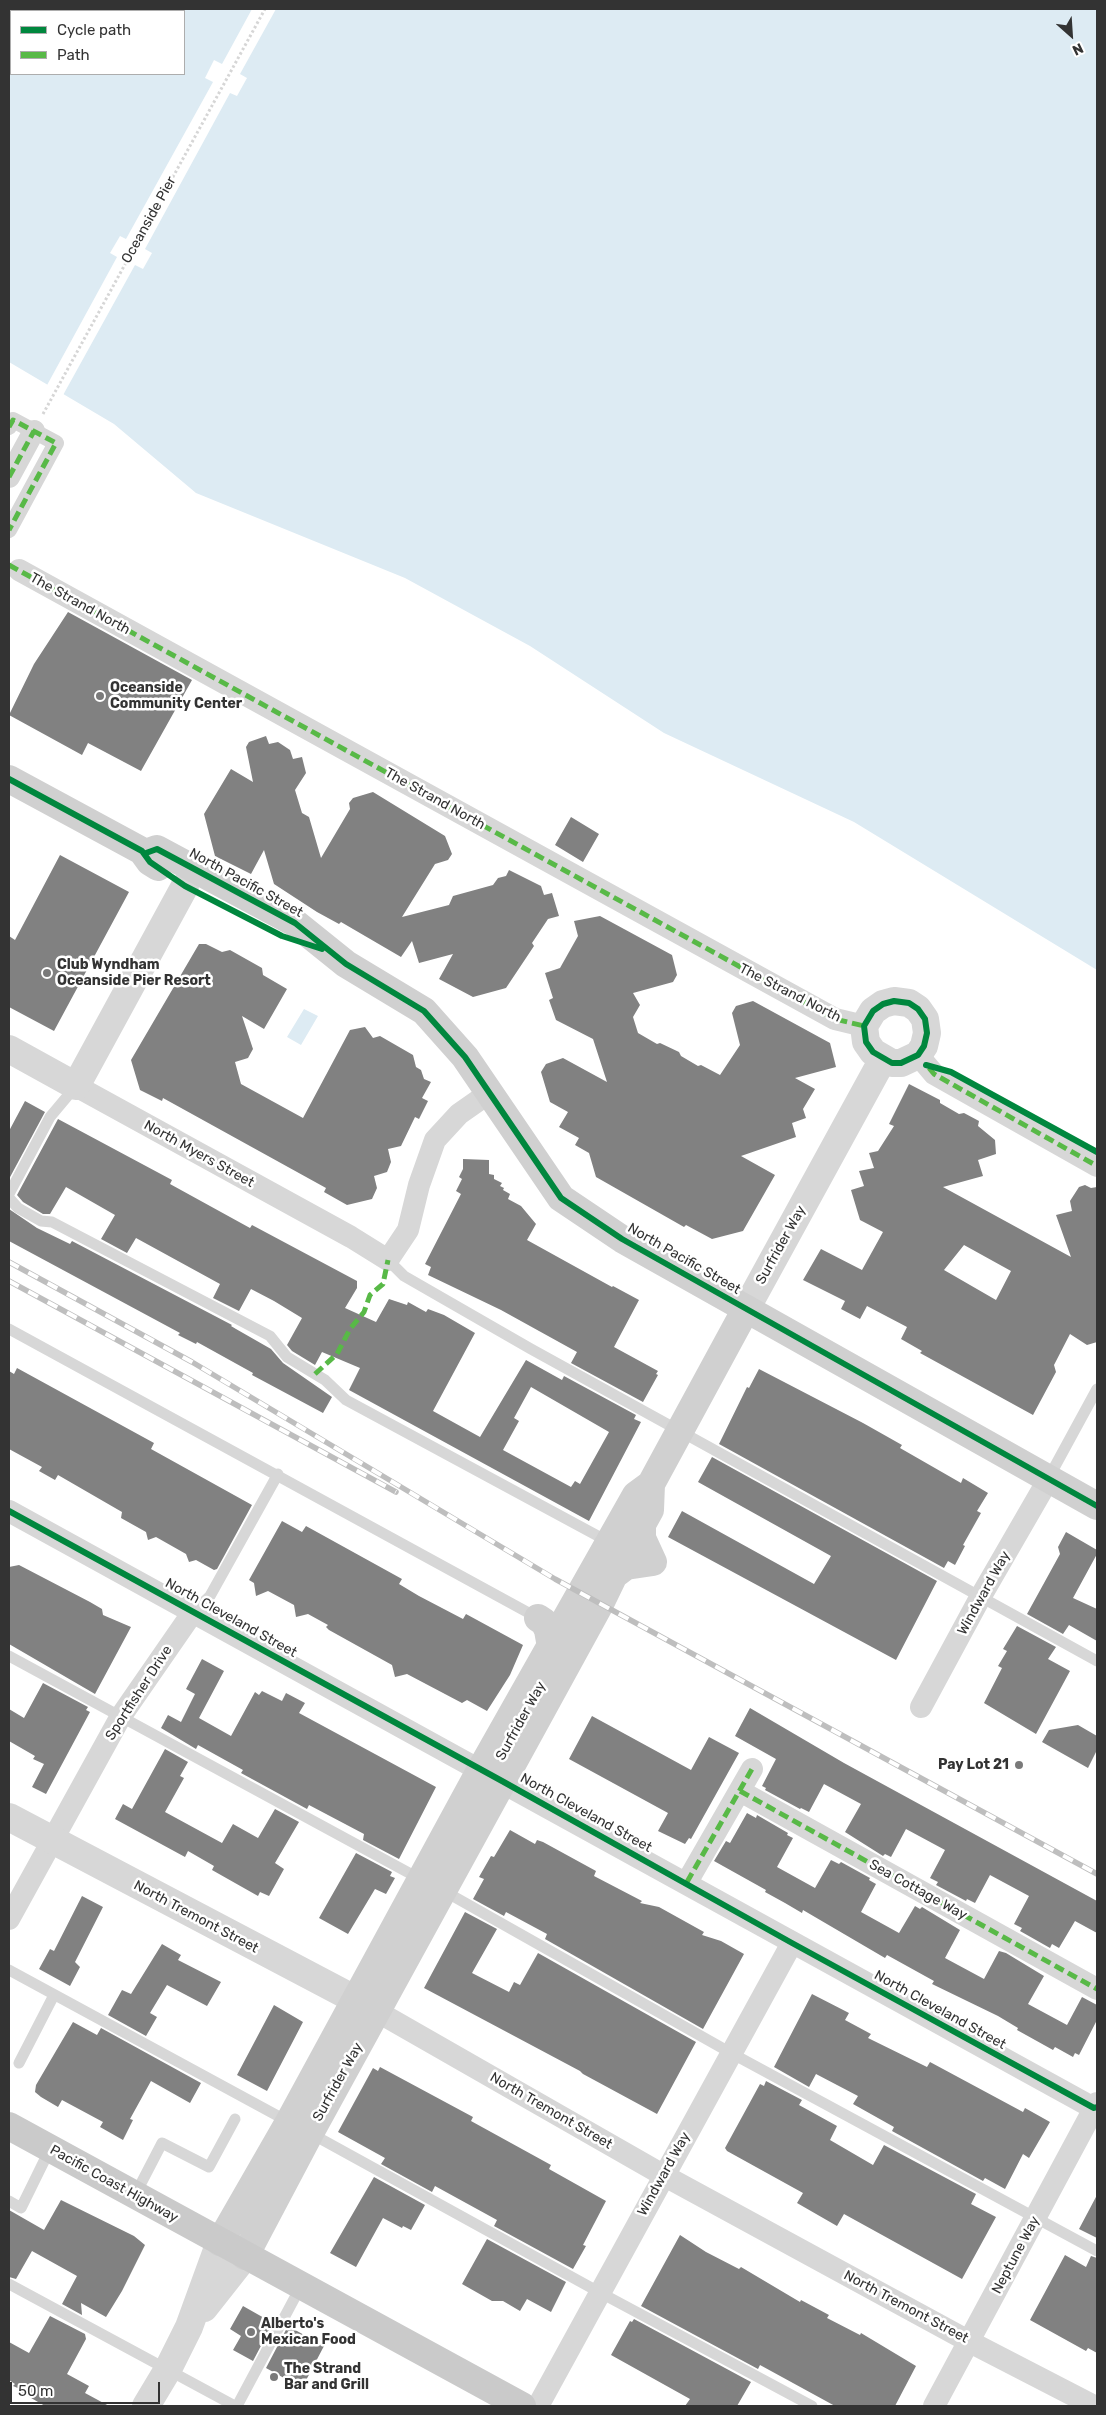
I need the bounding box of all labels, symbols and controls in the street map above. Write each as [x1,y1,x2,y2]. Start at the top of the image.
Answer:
legend [10,10,185,75]
north arrow [1046,10,1096,60]
text: Cycle path [57,21,131,39]
text: N [1070,39,1086,59]
text: Path [57,46,90,64]
street label: Oceanside Pier [118,174,180,266]
street label: The Strand North [27,569,133,639]
place label: Oceanside Community Center [110,680,242,712]
marker: Oceanside Community Center [94,690,106,702]
street label: The Strand North [382,764,488,834]
street label: North Pacific Street [186,845,306,921]
place label: Club Wyndham Oceanside Pier Resort [57,957,211,990]
street label: The Strand North [736,960,844,1026]
marker: Club Wyndham Oceanside Pier Resort [41,967,53,979]
street label: North Myers Street [141,1117,257,1191]
street label: Surfrider Way [752,1203,810,1287]
street label: North Pacific Street [625,1220,743,1298]
street label: Windward Way [954,1548,1014,1638]
street label: North Cleveland Street [162,1575,300,1661]
street label: Sportfisher Drive [102,1643,176,1743]
street label: Surfrider Way [492,1679,550,1763]
place label: Pay Lot 21 [938,1757,1009,1773]
marker: Pay Lot 21 [1013,1759,1025,1771]
street label: North Cleveland Street [517,1770,655,1856]
street label: Sea Cottage Way [866,1856,970,1924]
street label: North Tremont Street [131,1877,261,1957]
street label: North Cleveland Street [871,1967,1009,2053]
street label: Surfrider Way [309,2040,367,2124]
street label: North Tremont Street [487,2069,615,2153]
street label: Windward Way [634,2129,694,2219]
street label: Pacific Coast Highway [47,2142,181,2226]
street label: Neptune Way [988,2213,1044,2297]
street label: North Tremont Street [841,2267,971,2347]
place label: Alberto's Mexican Food [261,2316,356,2348]
marker: Alberto's Mexican Food [245,2326,257,2338]
place label: The Strand Bar and Grill [284,2361,369,2394]
marker: The Strand Bar and Grill [268,2371,280,2383]
scale bar [12,2372,162,2404]
text: 50 m [18,2382,53,2400]

